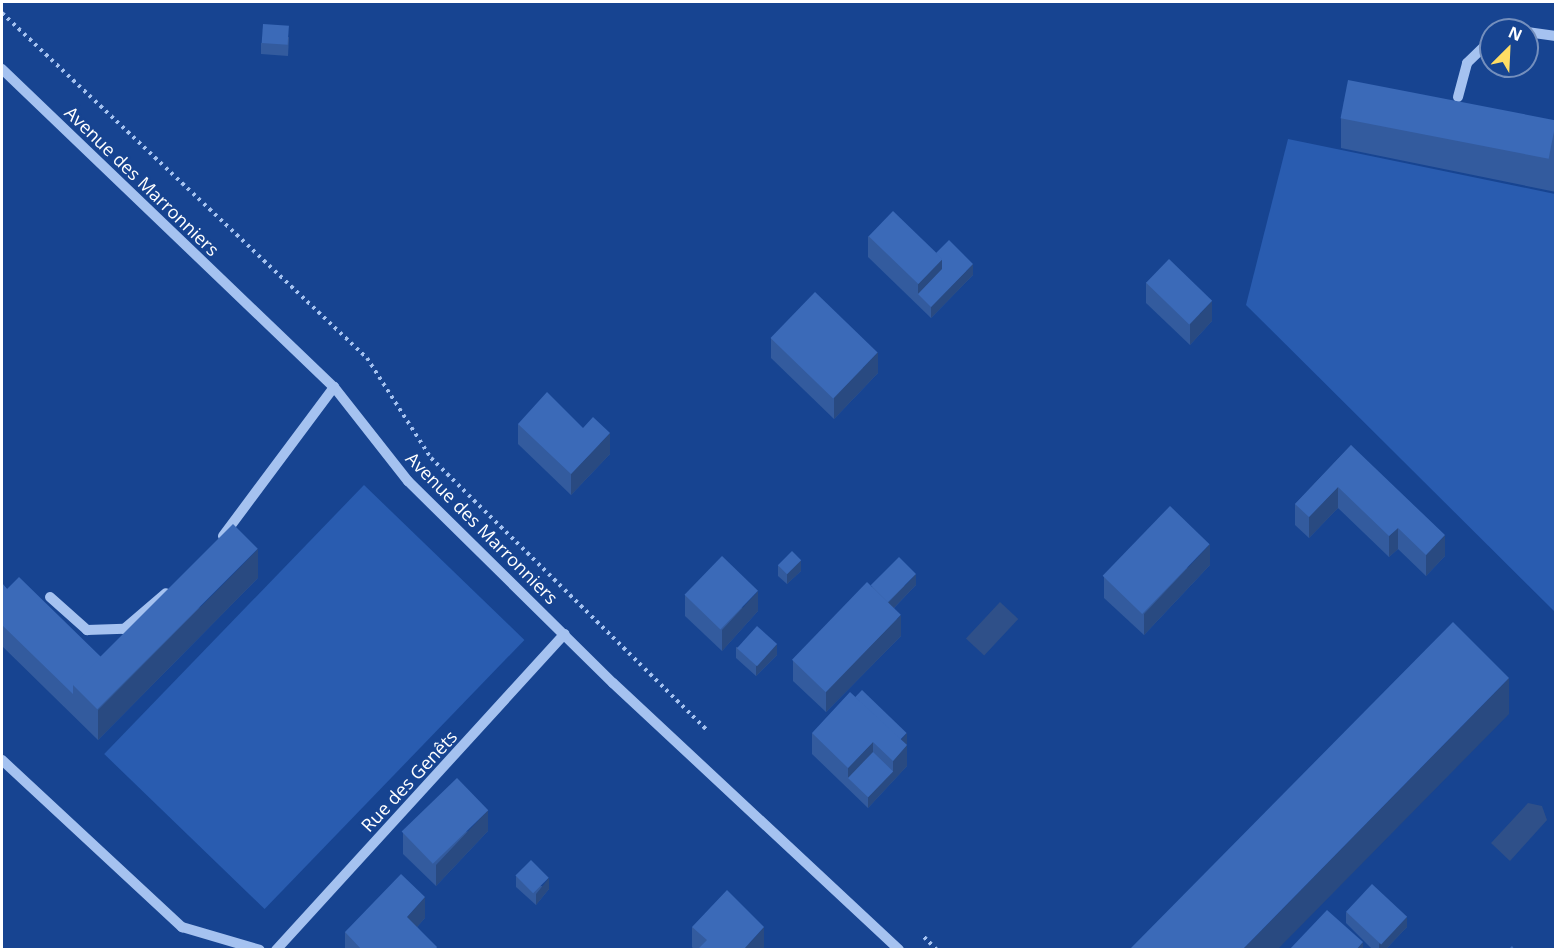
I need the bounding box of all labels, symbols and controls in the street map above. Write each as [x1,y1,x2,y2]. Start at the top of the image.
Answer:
north arrow [1479,18,1539,78]
text: N [1505,21,1526,46]
street label: Avenue des Marronniers [60,102,224,260]
street label: Avenue des Marronniers [401,447,563,609]
street label: Rue des Genêts [357,726,461,836]

